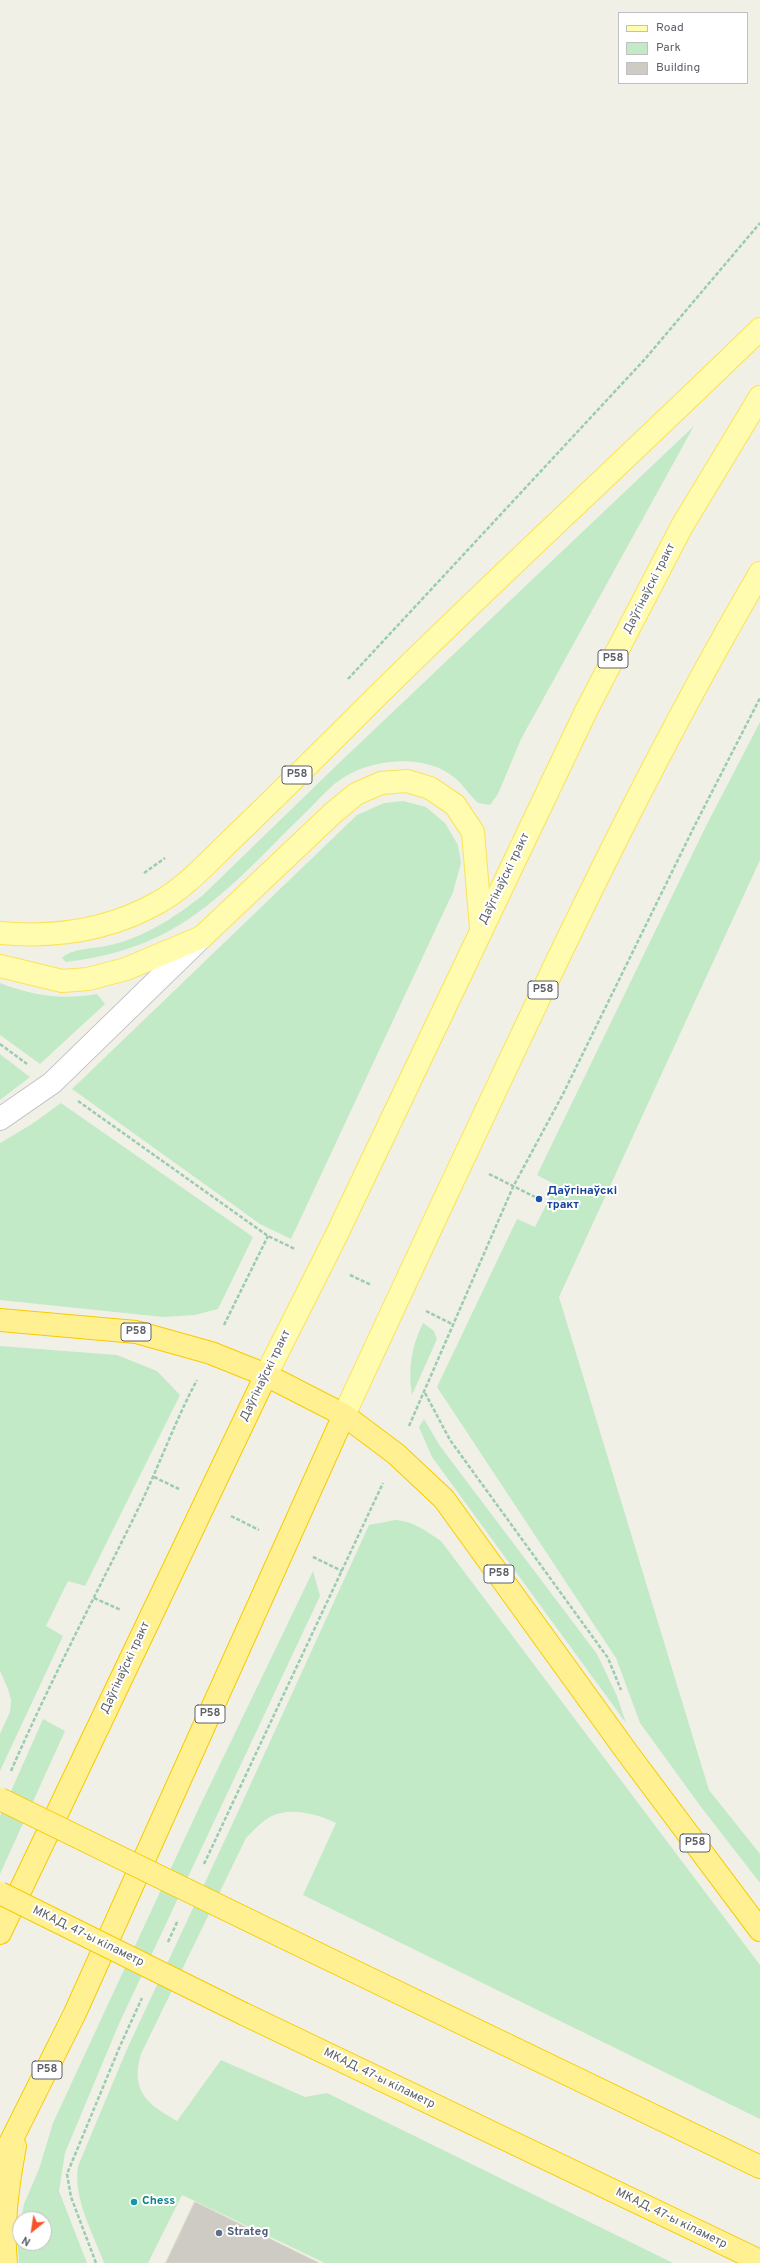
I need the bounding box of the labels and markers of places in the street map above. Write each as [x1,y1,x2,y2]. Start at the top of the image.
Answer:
place label: Даўгінаўскі тракт [547,1185,617,1213]
marker: Даўгінаўскі тракт [534,1194,544,1204]
place label: Chess [142,2195,175,2209]
marker: Chess [129,2197,139,2207]
place label: Strateg [227,2226,268,2240]
marker: Strateg [214,2228,224,2238]

